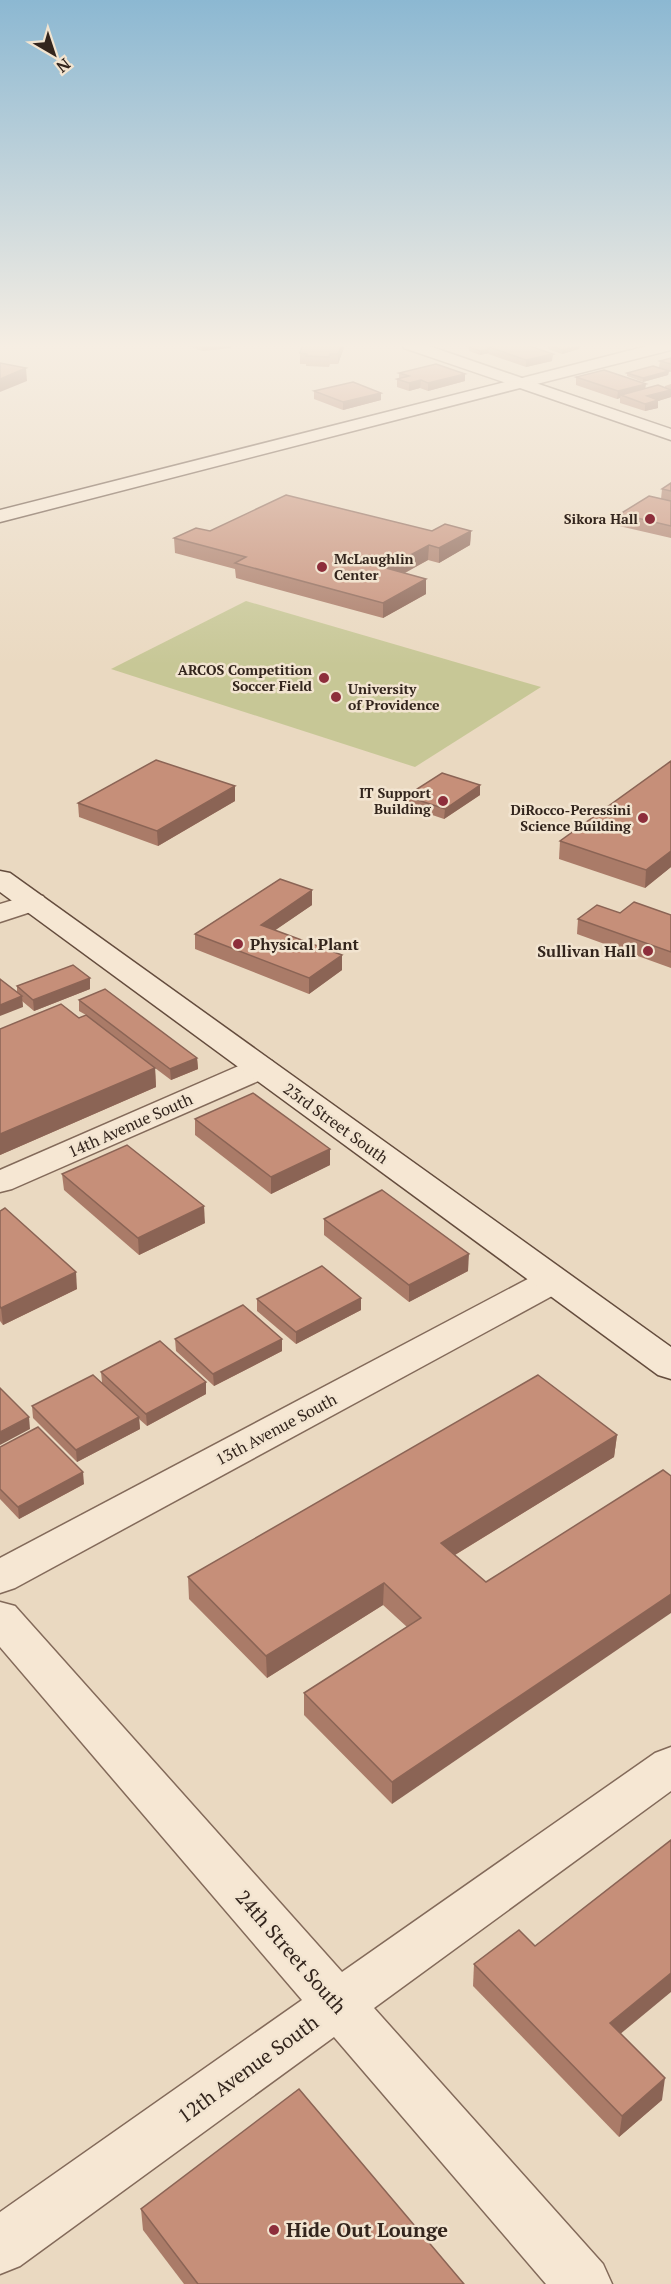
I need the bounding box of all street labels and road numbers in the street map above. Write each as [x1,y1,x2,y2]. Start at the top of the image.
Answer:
street label: 23rd Street South [279,1078,393,1169]
street label: 14th Avenue South [64,1087,196,1162]
street label: 13th Avenue South [212,1388,341,1470]
street label: 24th Street South [230,1884,353,2020]
street label: 12th Avenue South [172,2008,324,2129]

